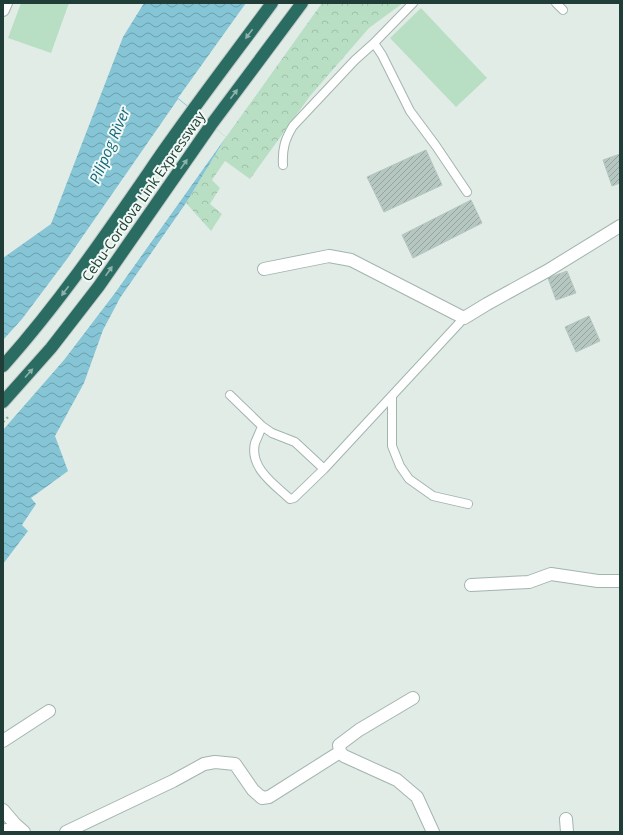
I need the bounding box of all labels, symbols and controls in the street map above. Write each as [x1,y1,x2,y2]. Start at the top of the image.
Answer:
one-way arrow [244,29,253,40]
one-way arrow [230,88,239,99]
water label: Pilipog River [84,103,135,186]
street label: Cebu-Cordova Link Expressway [77,106,210,285]
one-way arrow [180,159,188,169]
one-way arrow [105,265,113,276]
one-way arrow [61,285,69,296]
one-way arrow [24,368,34,378]

